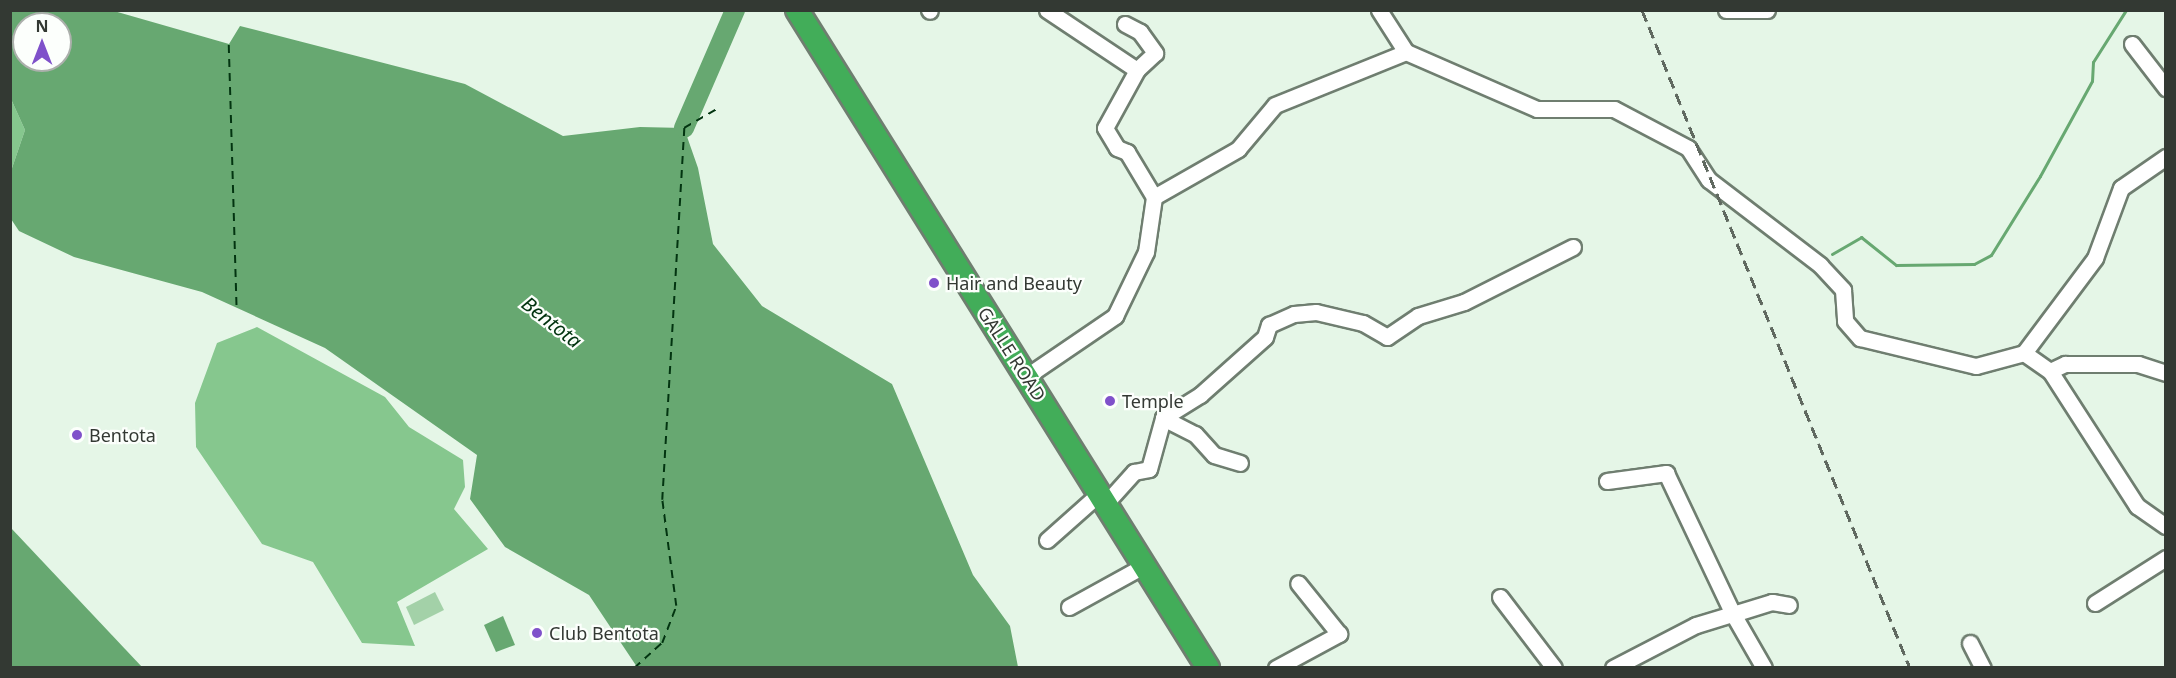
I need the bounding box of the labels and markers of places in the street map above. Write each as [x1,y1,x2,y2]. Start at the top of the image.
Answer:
place label: Hair and Beauty [946,272,1082,294]
marker: Hair and Beauty [927,276,941,290]
place label: Temple [1122,390,1184,412]
marker: Temple [1103,394,1117,408]
place label: Bentota [89,424,156,446]
marker: Bentota [70,428,84,442]
place label: Club Bentota [549,622,659,644]
marker: Club Bentota [530,626,544,640]

